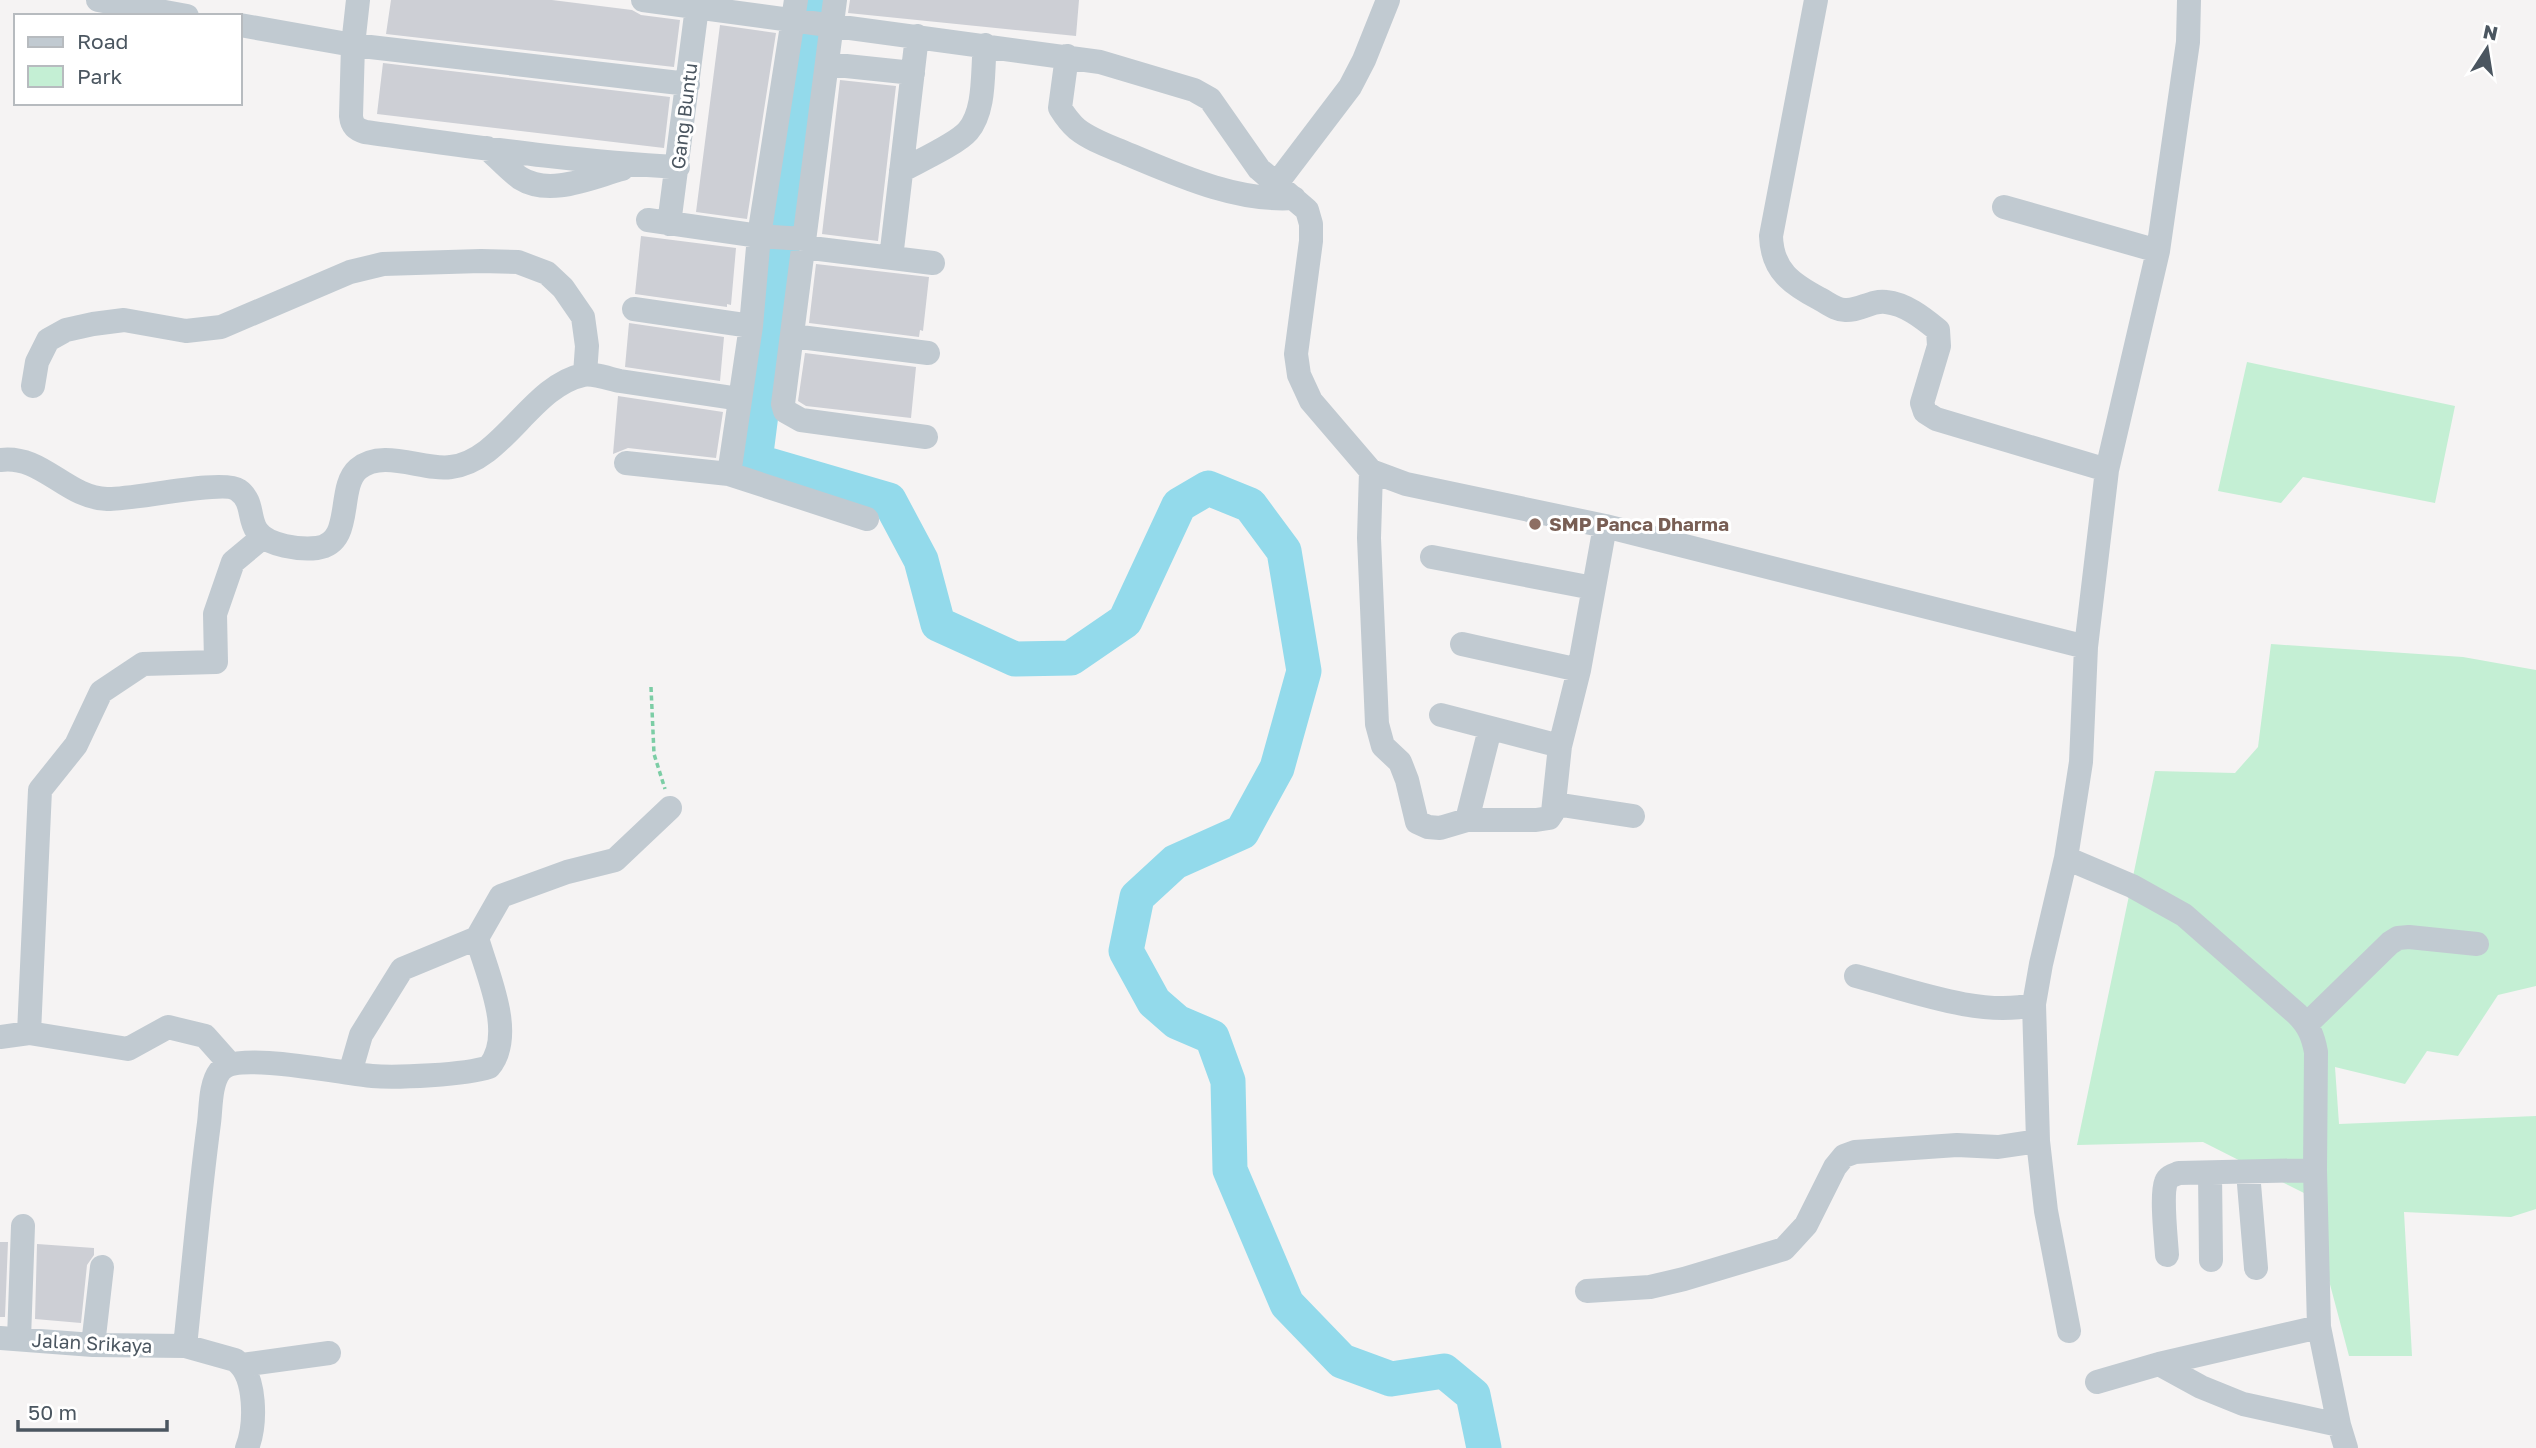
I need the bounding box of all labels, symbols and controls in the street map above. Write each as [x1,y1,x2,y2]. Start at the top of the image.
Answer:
legend [14,14,242,105]
north arrow [2452,14,2522,84]
text: N [2481,19,2500,45]
text: Road [77,28,128,54]
street label: Gang Buntu [666,61,701,170]
text: Park [77,63,123,89]
place label: SMP Panca Dharma [1549,512,1729,535]
marker: SMP Panca Dharma [1527,516,1543,532]
street label: Jalan Srikaya [31,1328,153,1357]
scale bar [18,1388,166,1432]
text: 50 m [28,1399,77,1425]

